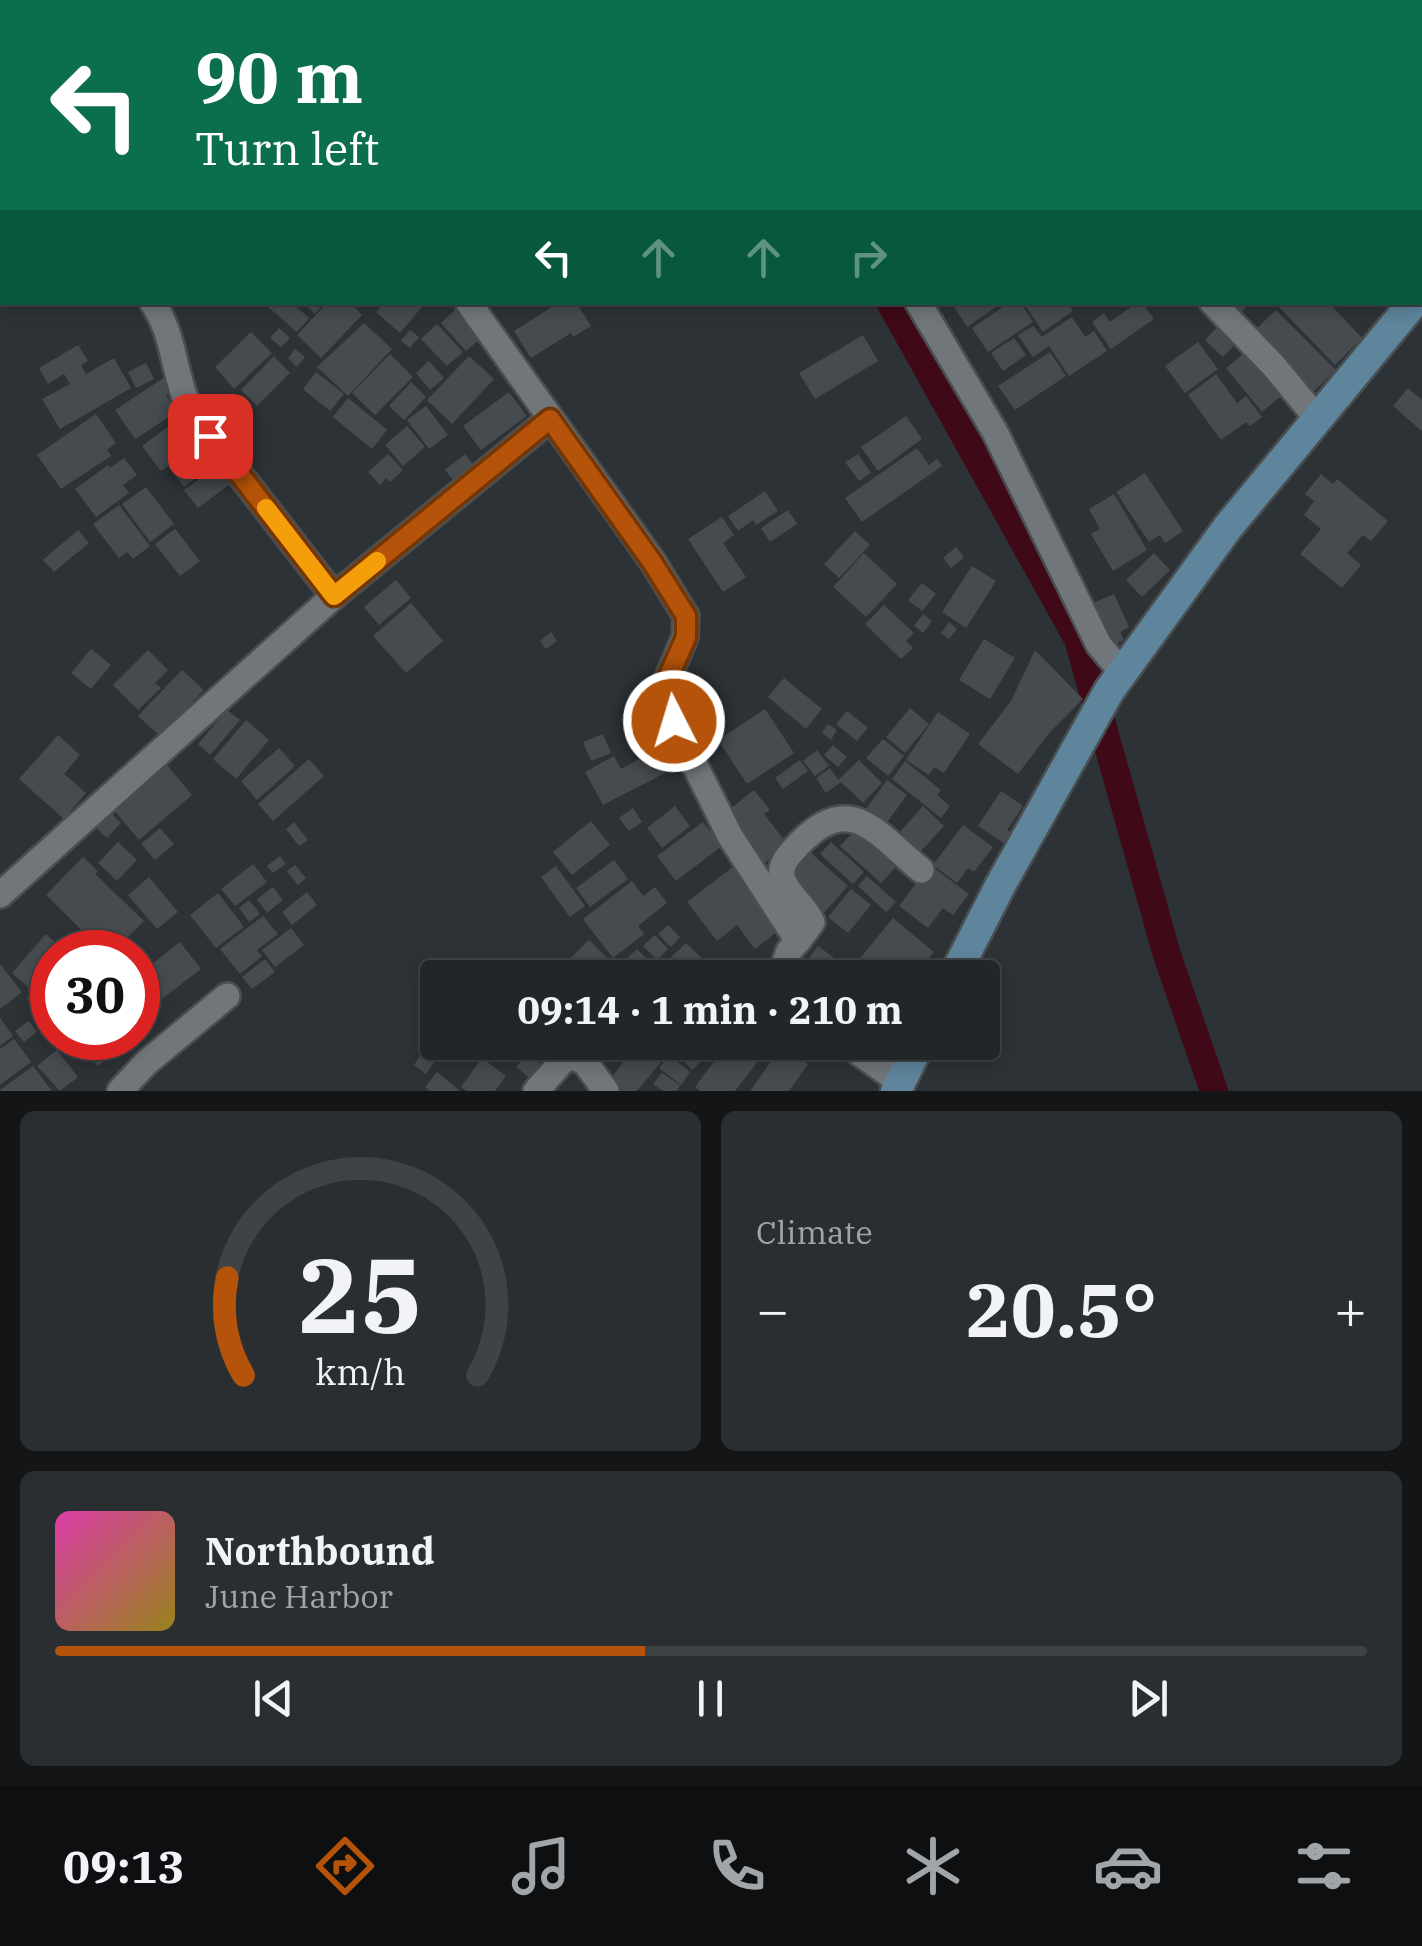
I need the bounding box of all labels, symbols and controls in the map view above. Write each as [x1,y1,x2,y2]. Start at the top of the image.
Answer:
text: 90 m [195,31,363,122]
icon: left [30,40,160,170]
text: Turn left [195,119,379,177]
icon: left [526,230,581,285]
icon: ahead [631,230,686,285]
icon: ahead [736,230,791,285]
icon: right [841,230,896,285]
pin [168,394,253,479]
icon: arrive [183,409,238,464]
position arrow [622,669,726,773]
speed limit sign: 30 [30,930,160,1060]
text: 09:14 · 1 min · 210 m [517,985,903,1034]
text: Climate [756,1211,873,1253]
text: 25 [298,1226,423,1362]
text: 20.5° [966,1260,1157,1358]
text: − [756,1274,789,1345]
text: + [1334,1274,1367,1345]
text: km/h [315,1348,406,1395]
text: Northbound [205,1526,435,1575]
text: June Harbor [205,1575,393,1617]
icon: previous [246,1671,301,1726]
icon: pause [683,1671,738,1726]
icon: next [1121,1671,1176,1726]
icon: directions [310,1831,380,1901]
icon: music [506,1831,576,1901]
icon: phone [702,1831,772,1901]
icon: climate [898,1831,968,1901]
icon: car [1093,1831,1163,1901]
icon: filters [1289,1831,1359,1901]
text: 09:13 [63,1837,185,1895]

